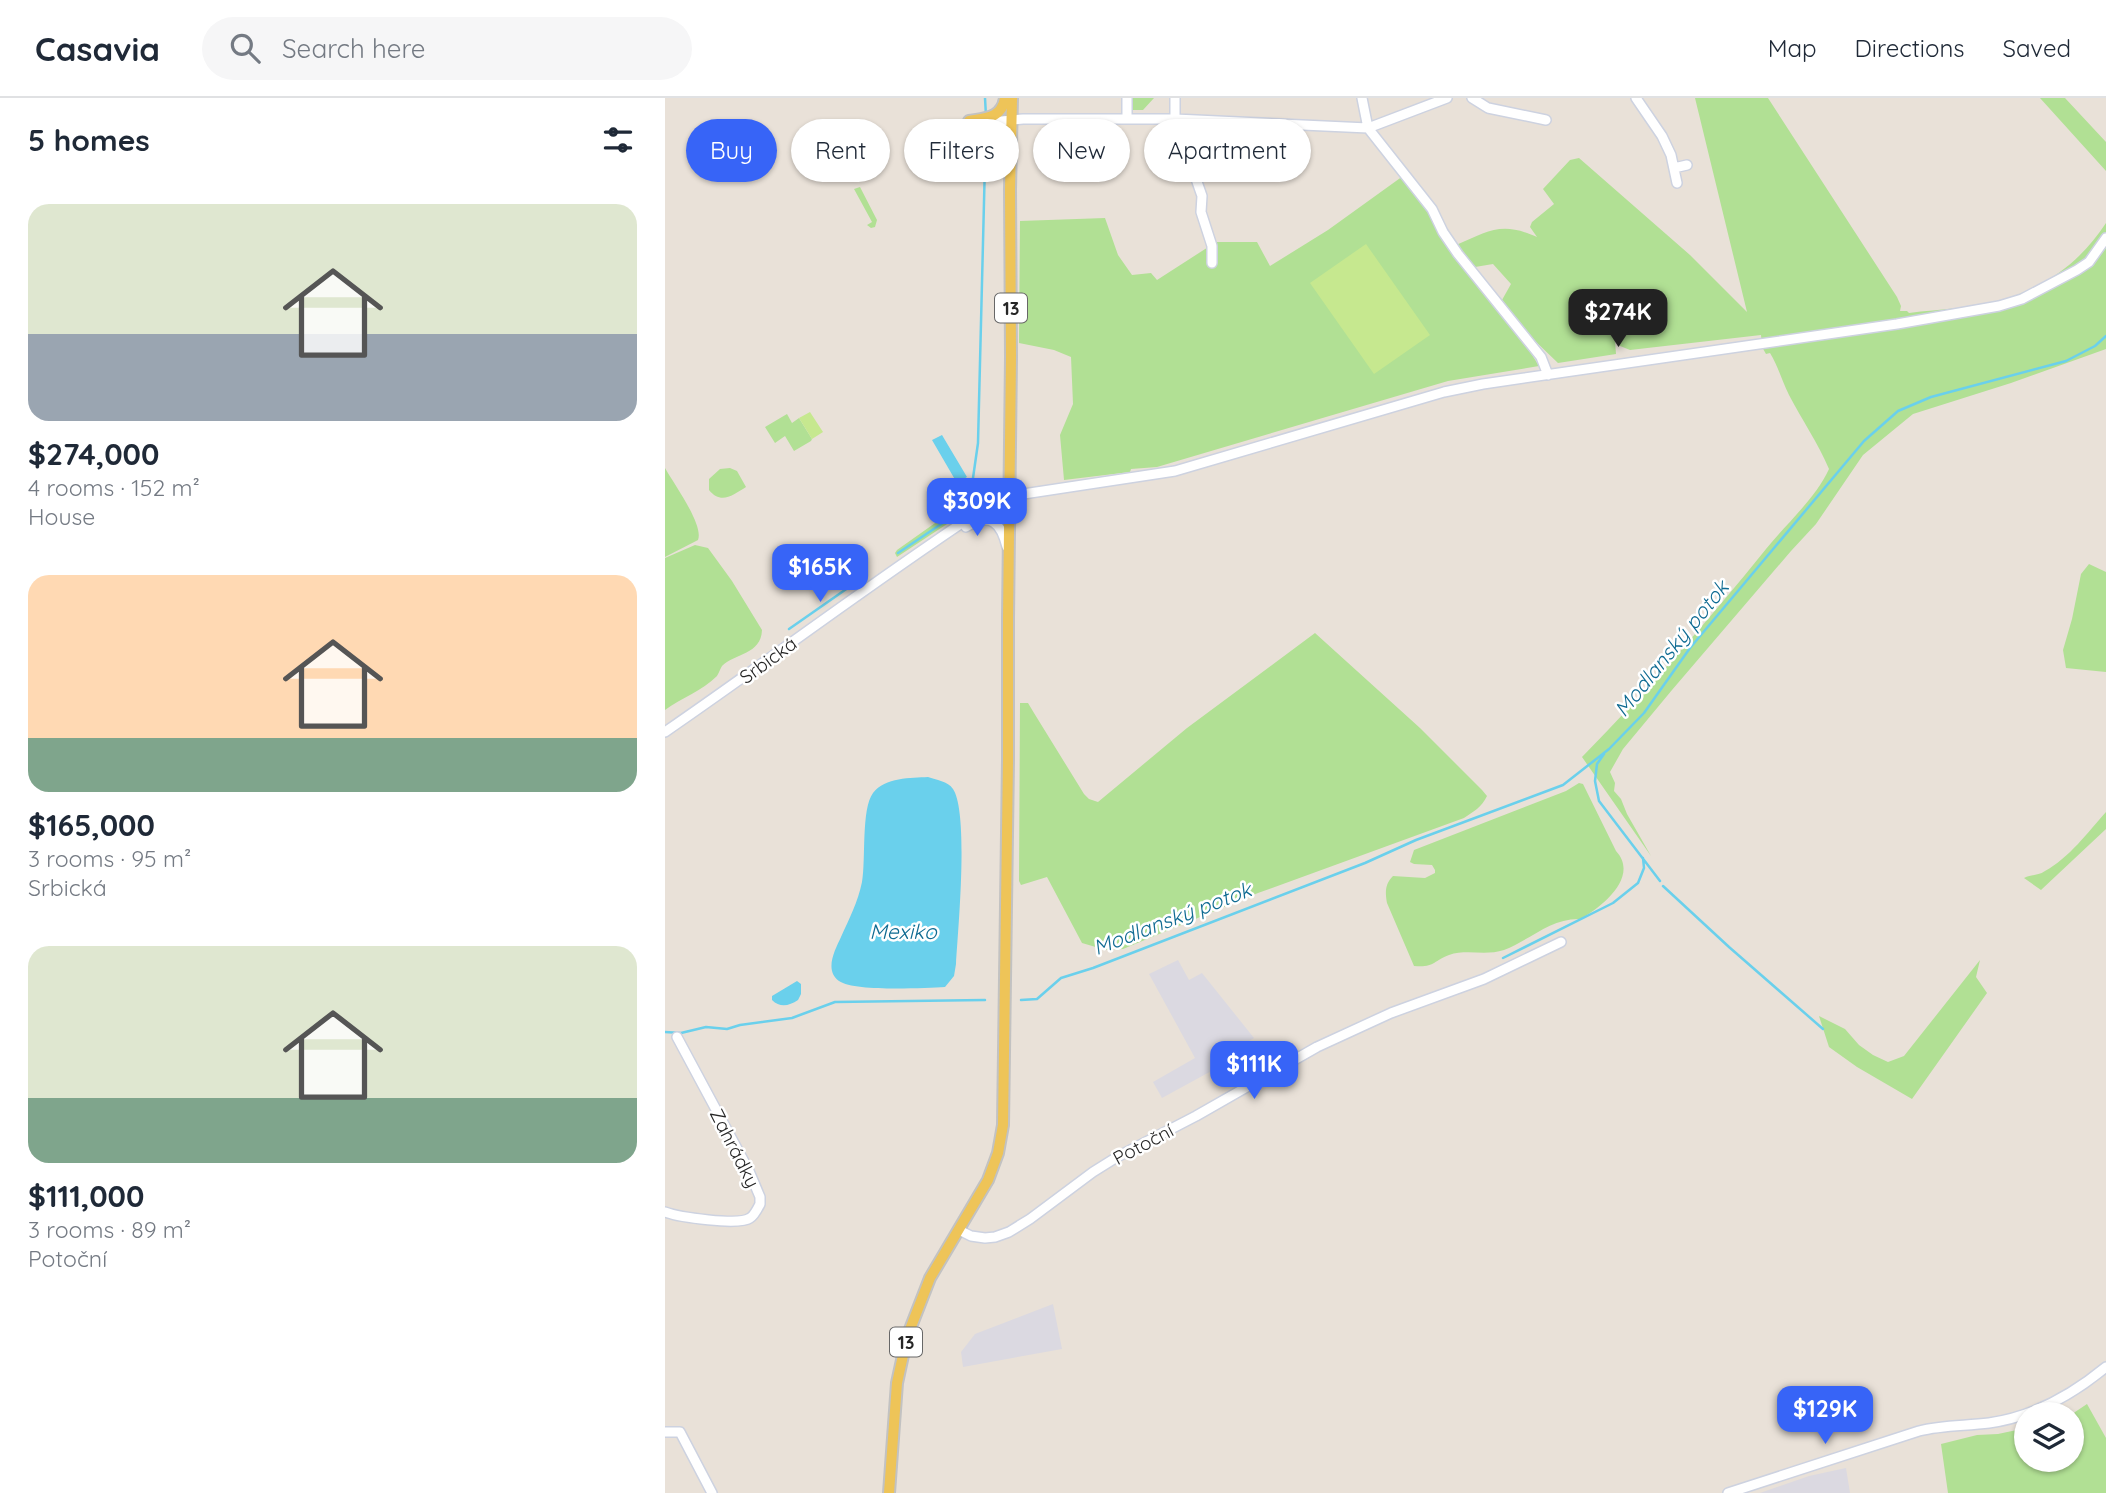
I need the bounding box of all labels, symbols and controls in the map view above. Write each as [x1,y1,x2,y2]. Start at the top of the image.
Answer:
search box [202,17,692,80]
text: Casavia [35,28,160,69]
icon: search [226,29,264,67]
text: Search here [282,32,426,65]
text: Map [1768,33,1817,63]
text: Directions [1855,33,1965,63]
text: Saved [2003,33,2071,63]
chip: Buy [686,119,777,182]
chip: Rent [791,119,890,182]
chip: Filters [904,119,1019,182]
chip: New [1033,119,1130,182]
chip: Apartment [1144,119,1311,182]
text: 5 homes [28,121,150,159]
icon: filters [599,121,637,159]
icon: home [270,250,396,376]
pin: $274K [1569,289,1667,349]
road number: 13 [995,294,1027,322]
text: $274K [1584,297,1652,326]
text: $274,000 [28,435,159,473]
text: 4 rooms · 152 m² [28,473,200,502]
pin: $309K [928,478,1026,538]
text: $309K [943,486,1011,515]
text: House [28,502,95,531]
pin: $165K [771,545,869,604]
text: $165K [788,552,852,581]
water label: Modlanský potok [1608,573,1735,721]
icon: home [270,621,396,747]
street label: Srbická [735,631,801,689]
text: $165,000 [28,806,155,844]
text: 3 rooms · 95 m² [28,844,191,873]
text: Srbická [28,873,107,902]
water label: Modlanský potok [1089,875,1257,960]
water label: Mexiko [869,918,938,944]
icon: home [270,992,396,1118]
pin: $111K [1205,1042,1303,1101]
text: $111K [1226,1049,1282,1078]
street label: Zahrádky [705,1104,765,1192]
street label: Potoční [1109,1118,1178,1170]
text: $111,000 [28,1177,144,1215]
text: 3 rooms · 89 m² [28,1215,191,1244]
text: Potoční [28,1244,107,1273]
road number: 13 [890,1328,922,1357]
pin: $129K [1776,1386,1874,1446]
text: $129K [1793,1394,1857,1423]
map controls [2014,1402,2084,1472]
button: layers [2014,1402,2084,1472]

